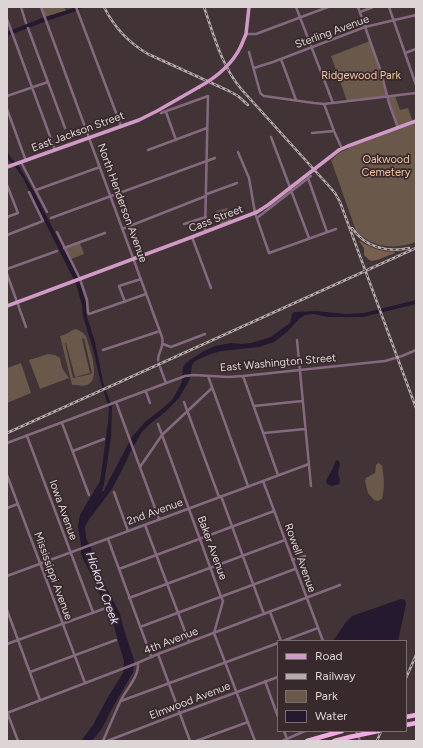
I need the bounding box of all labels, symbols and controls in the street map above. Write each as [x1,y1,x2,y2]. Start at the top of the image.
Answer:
street label: Sterling Avenue [293,12,371,52]
park label: Ridgewood Park [321,69,401,83]
street label: East Jackson Street [30,109,126,155]
street label: North Henderson Avenue [94,142,150,264]
park label: Oakwood Cemetery [362,153,410,179]
street label: Cass Street [187,203,245,235]
street label: East Washington Street [219,351,337,375]
street label: Iowa Avenue [46,478,80,542]
street label: 2nd Avenue [125,496,185,528]
street label: Baker Avenue [194,514,230,582]
street label: Rowell Avenue [281,522,319,594]
street label: Mississippi Avenue [31,530,75,622]
water label: Hickory Creek [82,550,122,626]
street label: 4th Avenue [142,625,200,657]
legend [277,640,407,732]
text: Road [315,649,343,663]
text: Railway [315,669,356,683]
street label: Elmwood Avenue [148,679,232,723]
text: Park [315,689,338,703]
text: Water [315,709,347,723]

